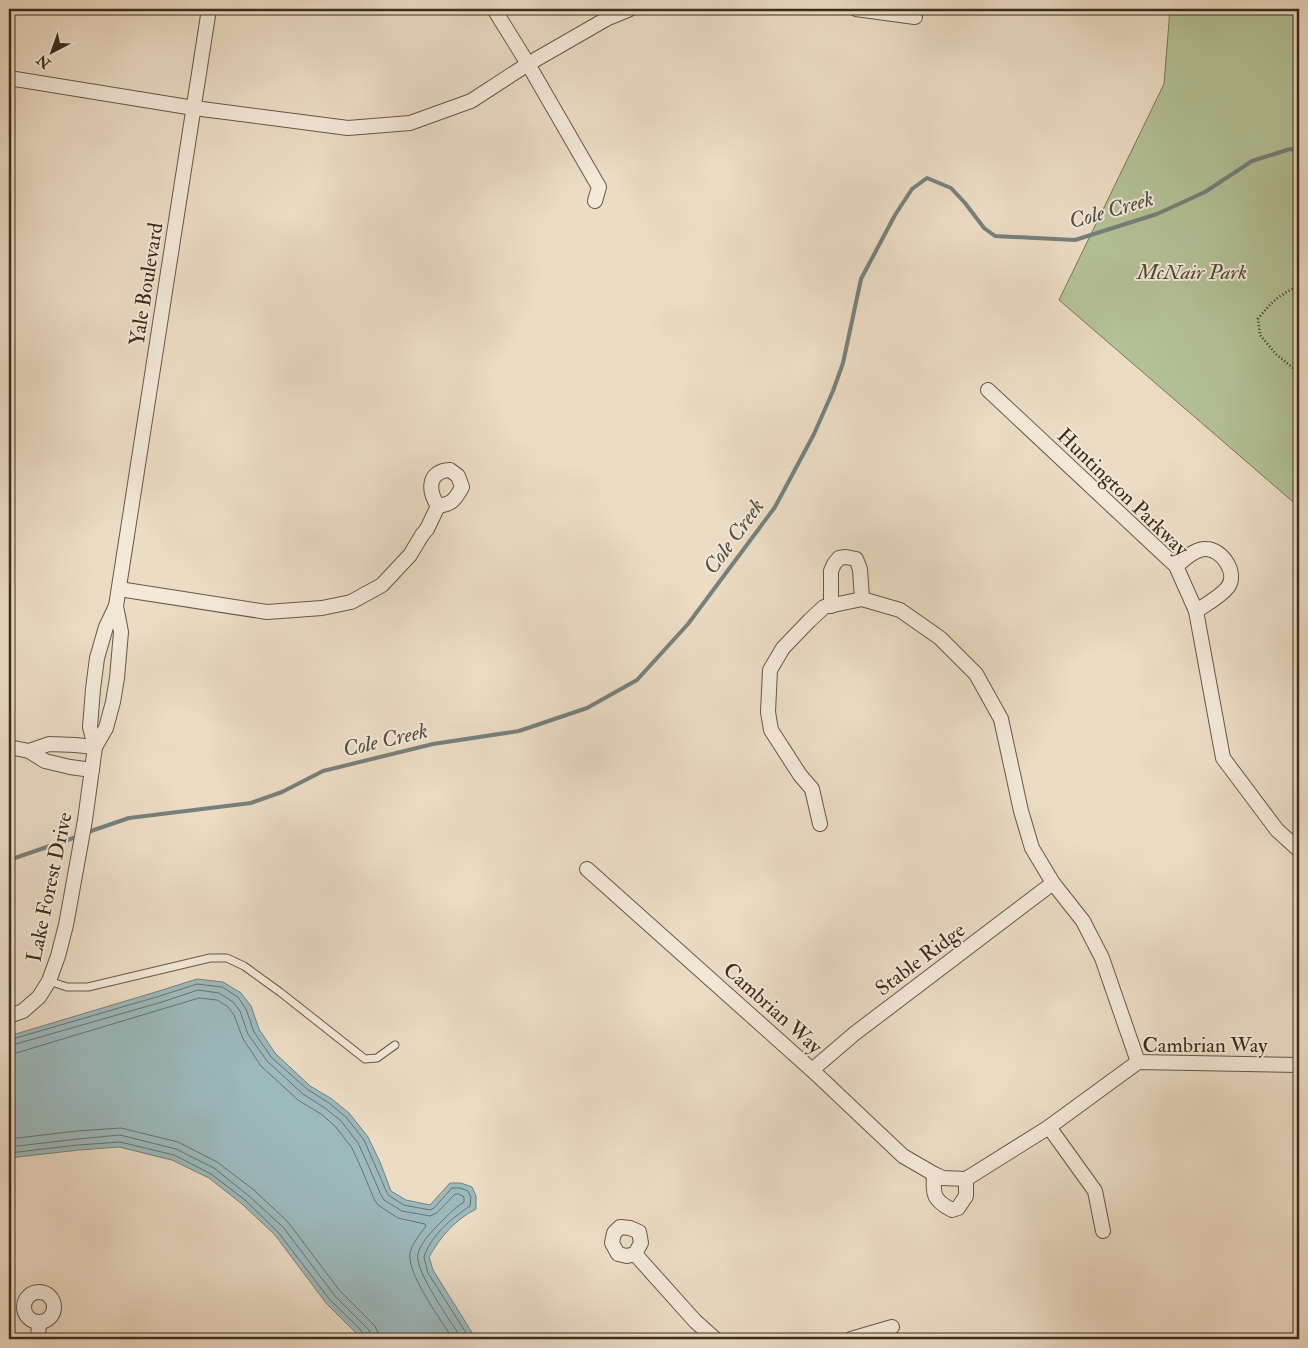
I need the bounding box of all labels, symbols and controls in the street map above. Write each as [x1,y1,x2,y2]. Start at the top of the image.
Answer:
north arrow [28,28,78,78]
text: N [33,51,55,73]
water label: Cole Creek [1066,185,1157,235]
street label: Yale Boulevard [123,220,170,347]
park label: McNair Park [1135,259,1247,286]
street label: Huntington Parkway [1051,423,1195,563]
water label: Cole Creek [697,493,771,580]
water label: Cole Creek [340,717,431,763]
street label: Lake Forest Drive [20,809,79,965]
street label: Stable Ridge [870,917,971,1002]
street label: Cambrian Way [717,957,829,1061]
street label: Cambrian Way [1143,1032,1268,1059]

